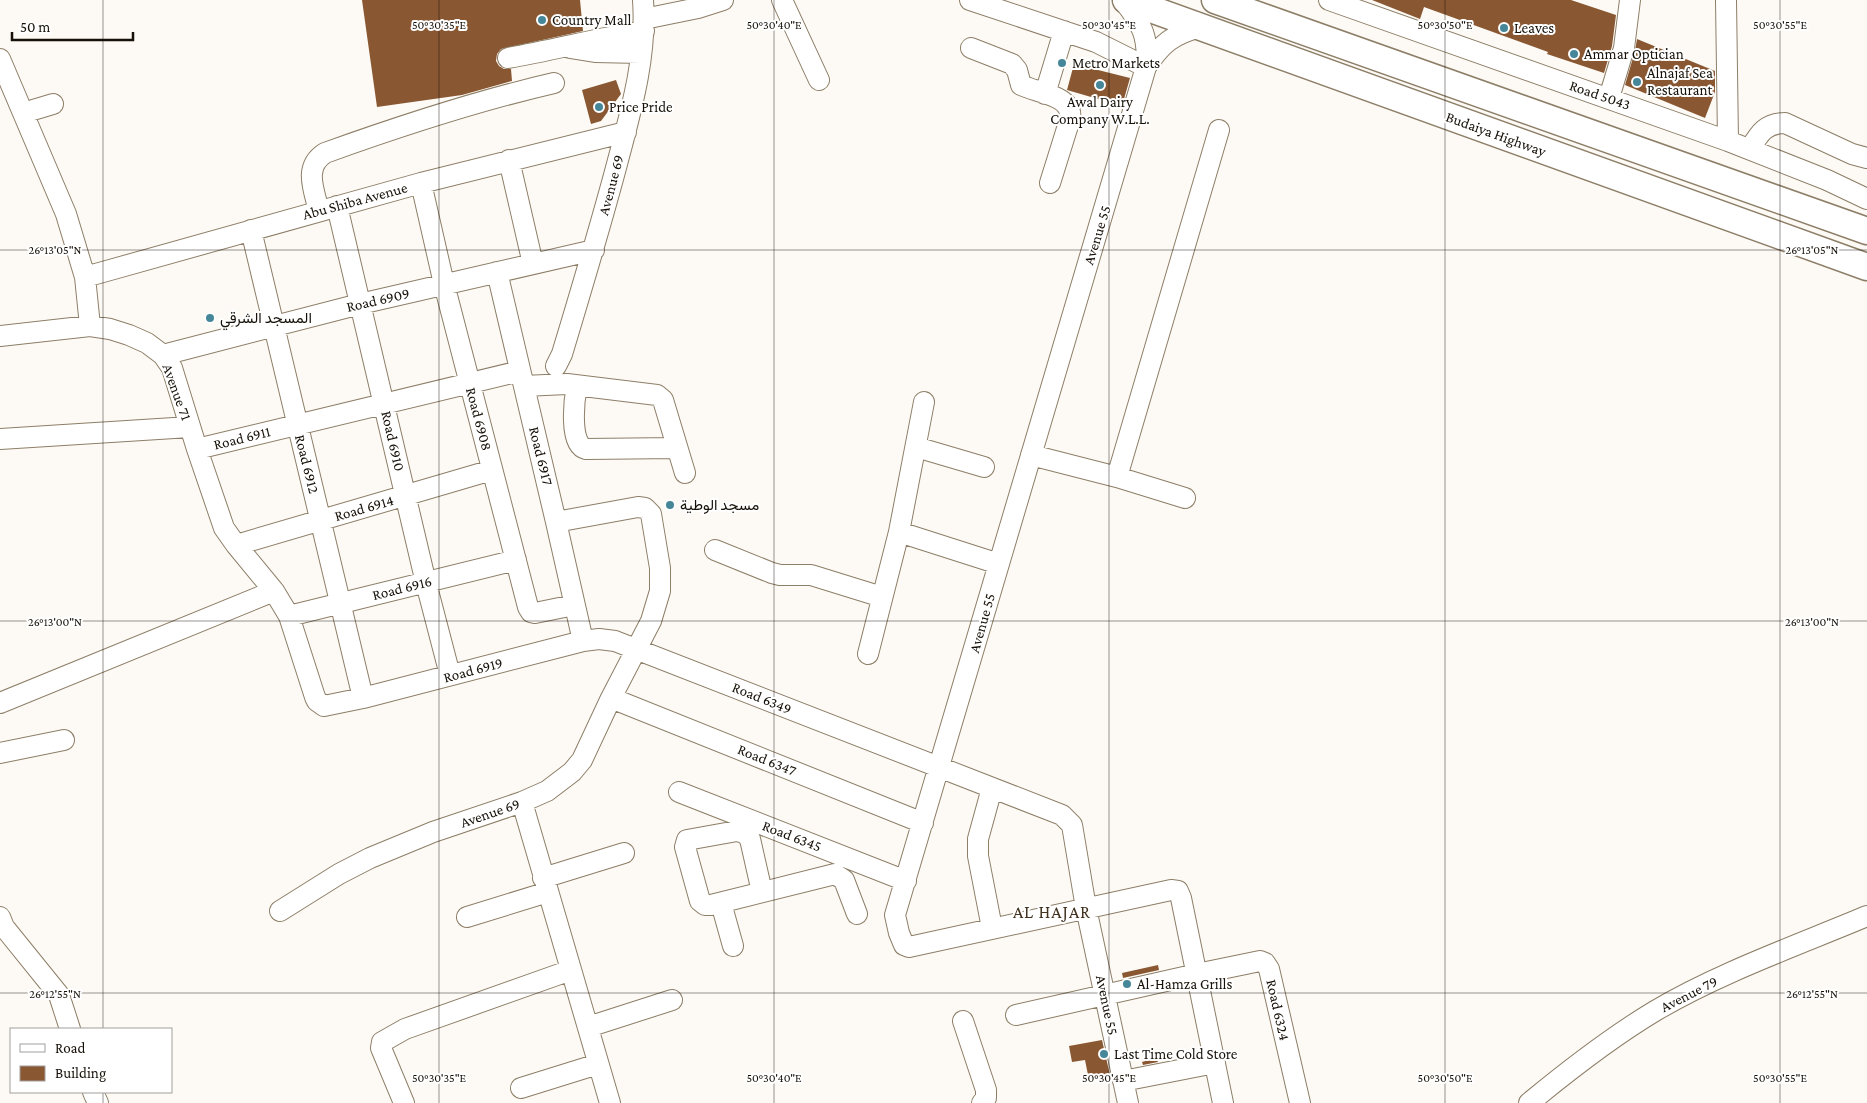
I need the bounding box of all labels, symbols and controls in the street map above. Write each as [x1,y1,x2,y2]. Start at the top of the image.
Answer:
scale bar [12,10,134,42]
place label: Country Mall [552,12,632,29]
marker: Country Mall [536,14,548,26]
text: 50°30'35"E [412,18,467,32]
text: 50°30'40"E [746,18,802,32]
text: 50°30'45"E [1082,18,1137,32]
text: 50°30'50"E [1417,18,1473,32]
text: 50°30'55"E [1753,18,1807,32]
text: 50 m [20,19,50,35]
place label: Leaves [1514,20,1554,36]
marker: Leaves [1498,22,1510,34]
place label: Ammar Optician [1584,46,1684,63]
marker: Ammar Optician [1568,48,1580,60]
place label: Metro Markets [1072,55,1160,71]
marker: Metro Markets [1056,57,1068,69]
place label: Alnajaf Sea Restaurant [1647,65,1713,98]
marker: Alnajaf Sea Restaurant [1631,76,1643,88]
street label: Road 5043 [1567,77,1633,113]
marker: Awal Dairy Company W.L.L. [1094,79,1106,91]
place label: Awal Dairy Company W.L.L. [1050,94,1150,128]
place label: Price Pride [609,99,673,115]
marker: Price Pride [593,101,605,113]
street label: Budaiya Highway [1443,108,1548,160]
street label: Avenue 69 [595,153,627,217]
street label: Abu Shiba Avenue [301,179,409,223]
street label: Avenue 55 [1080,203,1114,267]
text: 26°13'05"N [29,243,82,257]
text: 26°13'05"N [1786,243,1839,257]
street label: Road 6909 [345,285,411,315]
place label: المسجد الشرقي [220,310,312,331]
marker: المسجد الشرقي [204,312,216,324]
street label: Avenue 71 [159,362,195,422]
street label: Road 6908 [463,386,495,452]
street label: Road 6910 [378,409,408,473]
street label: Road 6911 [212,423,272,453]
street label: Road 6917 [526,425,556,487]
street label: Road 6912 [292,433,322,495]
street label: Road 6914 [333,492,395,524]
place label: مسجد الوطية [680,497,759,514]
marker: مسجد الوطية [664,499,676,511]
street label: Road 6916 [371,573,433,603]
street label: Avenue 55 [966,591,998,655]
text: 26°13'00"N [28,615,82,629]
text: 26°13'00"N [1785,615,1839,629]
street label: Road 6919 [442,654,504,686]
street label: Road 6349 [730,679,794,717]
street label: Road 6347 [735,741,799,779]
street label: Avenue 69 [458,795,522,831]
street label: Road 6345 [760,817,824,855]
district label: AL HAJAR [1013,902,1091,922]
street label: Avenue 79 [1658,973,1720,1015]
street label: Avenue 55 [1093,974,1121,1036]
place label: Al-Hamza Grills [1137,976,1233,992]
marker: Al-Hamza Grills [1121,978,1133,990]
street label: Road 6324 [1263,978,1293,1042]
text: 26°12'55"N [29,987,81,1001]
text: 26°12'55"N [1786,987,1838,1001]
legend [10,1028,172,1093]
text: Road [55,1040,86,1056]
place label: Last Time Cold Store [1114,1046,1238,1062]
marker: Last Time Cold Store [1098,1048,1110,1060]
text: Building [55,1065,106,1082]
text: 50°30'35"E [412,1071,467,1085]
text: 50°30'40"E [746,1071,802,1085]
text: 50°30'45"E [1082,1071,1137,1085]
text: 50°30'50"E [1417,1071,1473,1085]
text: 50°30'55"E [1753,1071,1807,1085]

